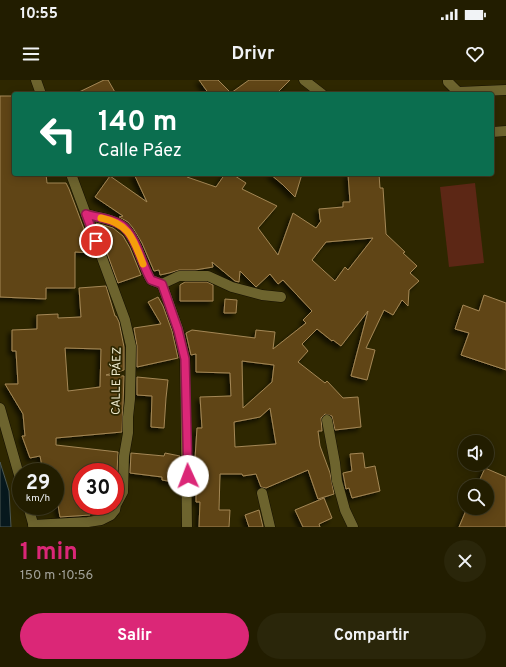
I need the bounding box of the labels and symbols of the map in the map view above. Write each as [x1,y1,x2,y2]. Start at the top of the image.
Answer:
pin [79,224,113,258]
street label: CALLE PÁEZ [108,347,126,415]
position arrow [167,455,209,497]
speed limit sign: 30 [72,463,124,515]

